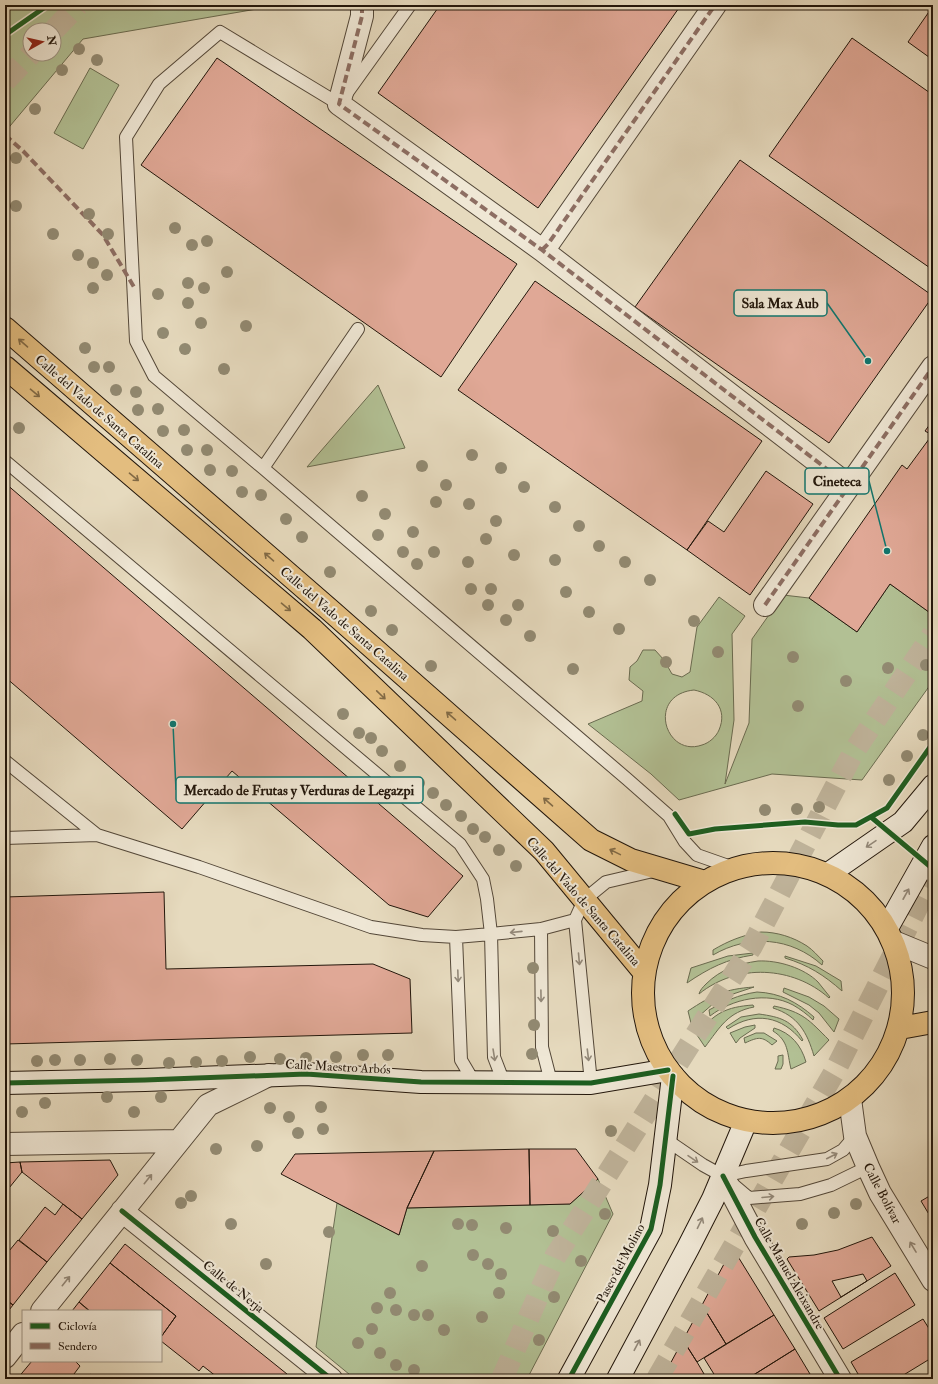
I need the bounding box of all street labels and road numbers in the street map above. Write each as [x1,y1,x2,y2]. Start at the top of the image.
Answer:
street label: Calle del Vado de Santa Catalina [32,351,168,473]
street label: Calle del Vado de Santa Catalina [277,563,413,685]
street label: Calle del Vado de Santa Catalina [523,834,644,970]
street label: Calle Maestro Arbós [285,1056,392,1078]
street label: Calle Bolívar [859,1160,905,1227]
street label: Calle Manuel Aleixandre [750,1214,828,1333]
street label: Paseo del Molino [593,1221,649,1306]
street label: Calle de Nerja [200,1257,268,1317]

